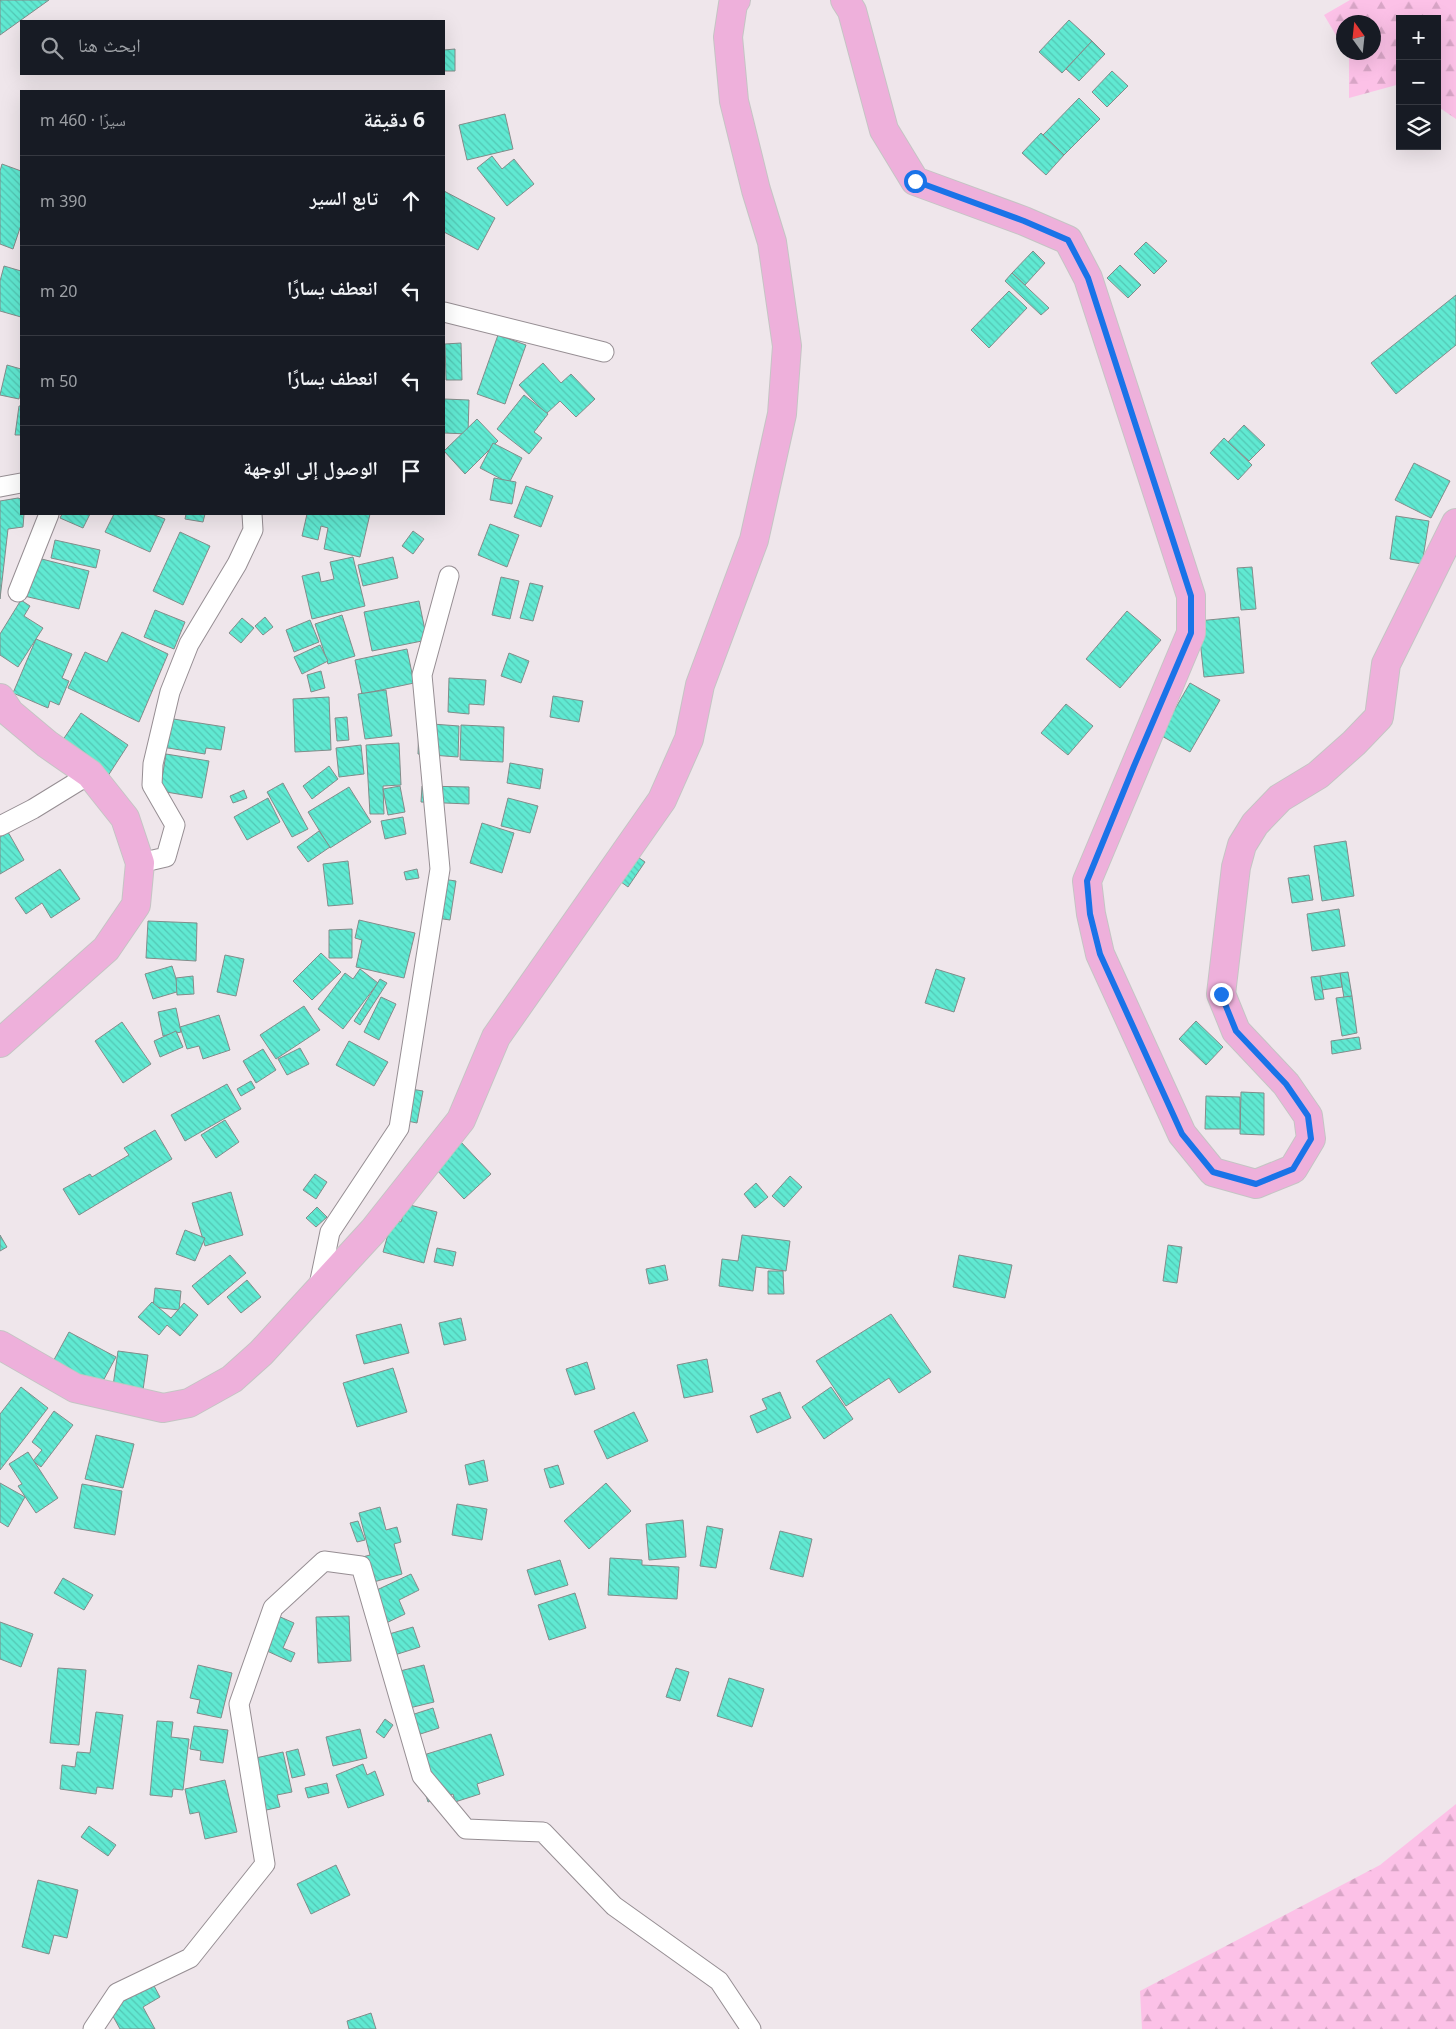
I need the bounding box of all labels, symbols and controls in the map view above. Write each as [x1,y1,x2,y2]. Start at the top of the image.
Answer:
north arrow [1336,15,1381,60]
map controls [1396,15,1441,150]
button: + [1396,15,1441,60]
search box [20,20,445,75]
text: ابحث هنا [78,32,141,58]
icon: search [38,34,66,62]
button: − [1396,60,1441,105]
text: 6 دقيقة [363,105,425,133]
button: layers [1396,105,1441,150]
text: سيرًا · 460 m [40,109,126,131]
route start [904,170,927,193]
text: تابع السير [310,185,378,211]
icon: ahead [397,187,425,215]
text: 390 m [40,190,87,212]
text: انعطف يسارًا [287,275,378,301]
icon: left [397,277,425,305]
text: 20 m [40,280,77,302]
text: انعطف يسارًا [287,365,378,391]
icon: left [397,367,425,395]
text: 50 m [40,370,77,392]
text: الوصول إلى الوجهة [243,455,378,481]
icon: arrive [397,457,425,485]
route end [1210,983,1233,1006]

